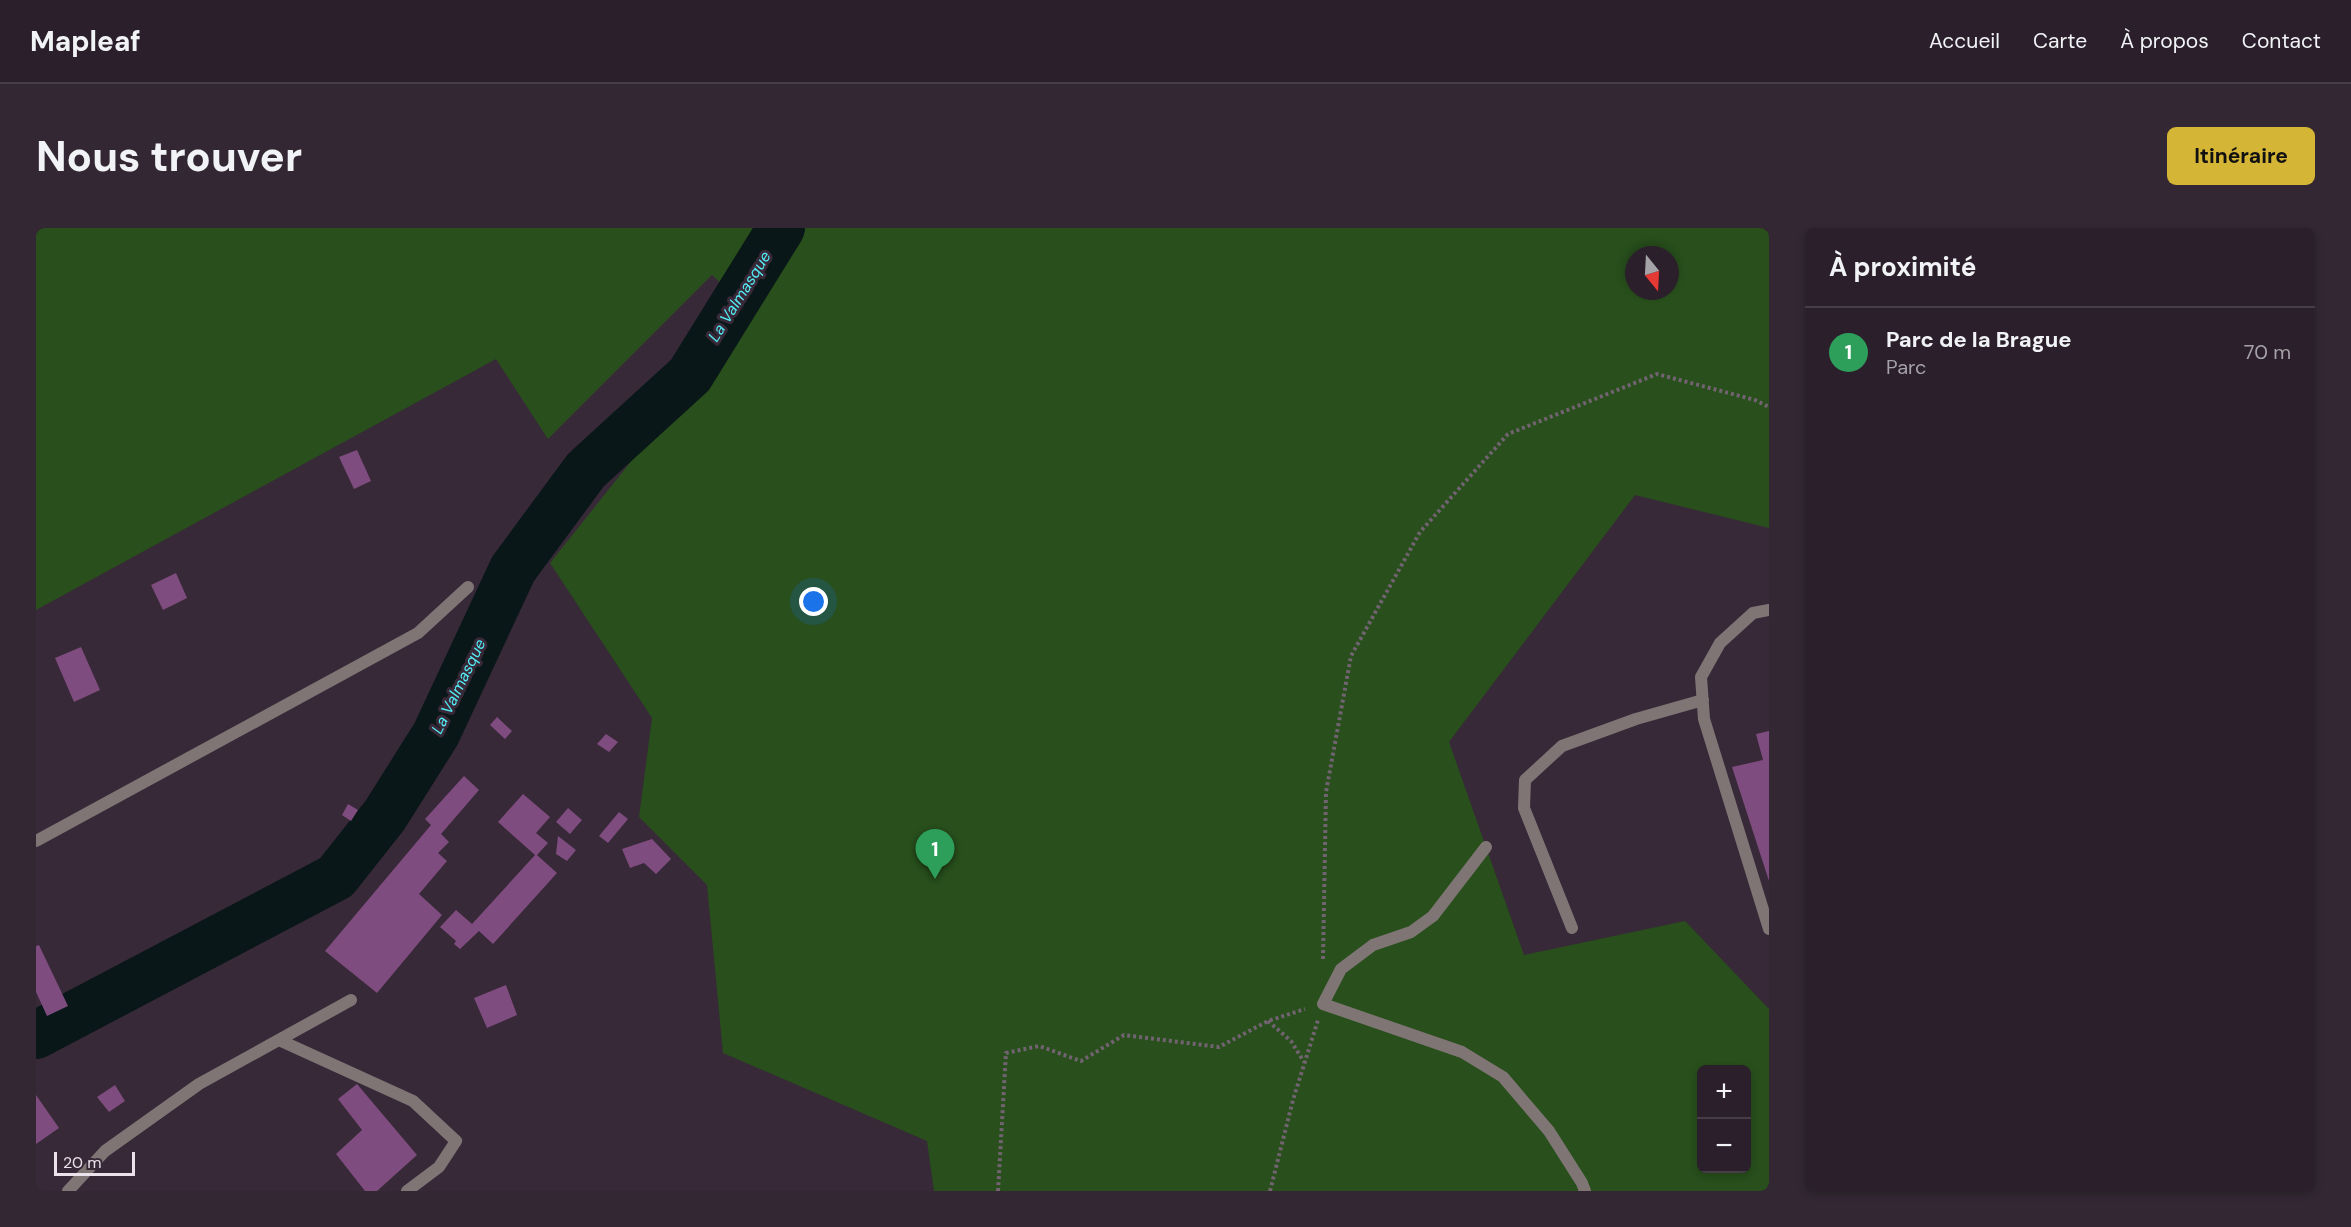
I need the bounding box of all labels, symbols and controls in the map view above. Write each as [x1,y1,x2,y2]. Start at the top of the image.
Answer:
text: Mapleaf [30,23,141,60]
text: Accueil [1929,27,2000,55]
text: Carte [2033,27,2087,55]
text: À propos [2120,27,2209,55]
text: Contact [2242,27,2321,55]
button: Itinéraire [2167,127,2315,185]
text: Nous trouver [36,129,302,184]
north arrow [1625,246,1679,300]
water label: La Valmasque [703,247,776,346]
text: À proximité [1829,250,1976,284]
text: Parc de la Brague [1886,325,2072,354]
text: 1 [1845,339,1852,365]
text: 70 m [2244,339,2291,365]
text: Parc [1886,354,1926,380]
your location [799,587,828,616]
water label: La Valmasque [426,635,491,737]
pin: 1 [916,830,954,879]
map controls [1697,1065,1751,1173]
button: + [1697,1065,1751,1119]
button: − [1697,1119,1751,1173]
scale bar [54,1149,135,1176]
text: 20 m [63,1152,102,1173]

